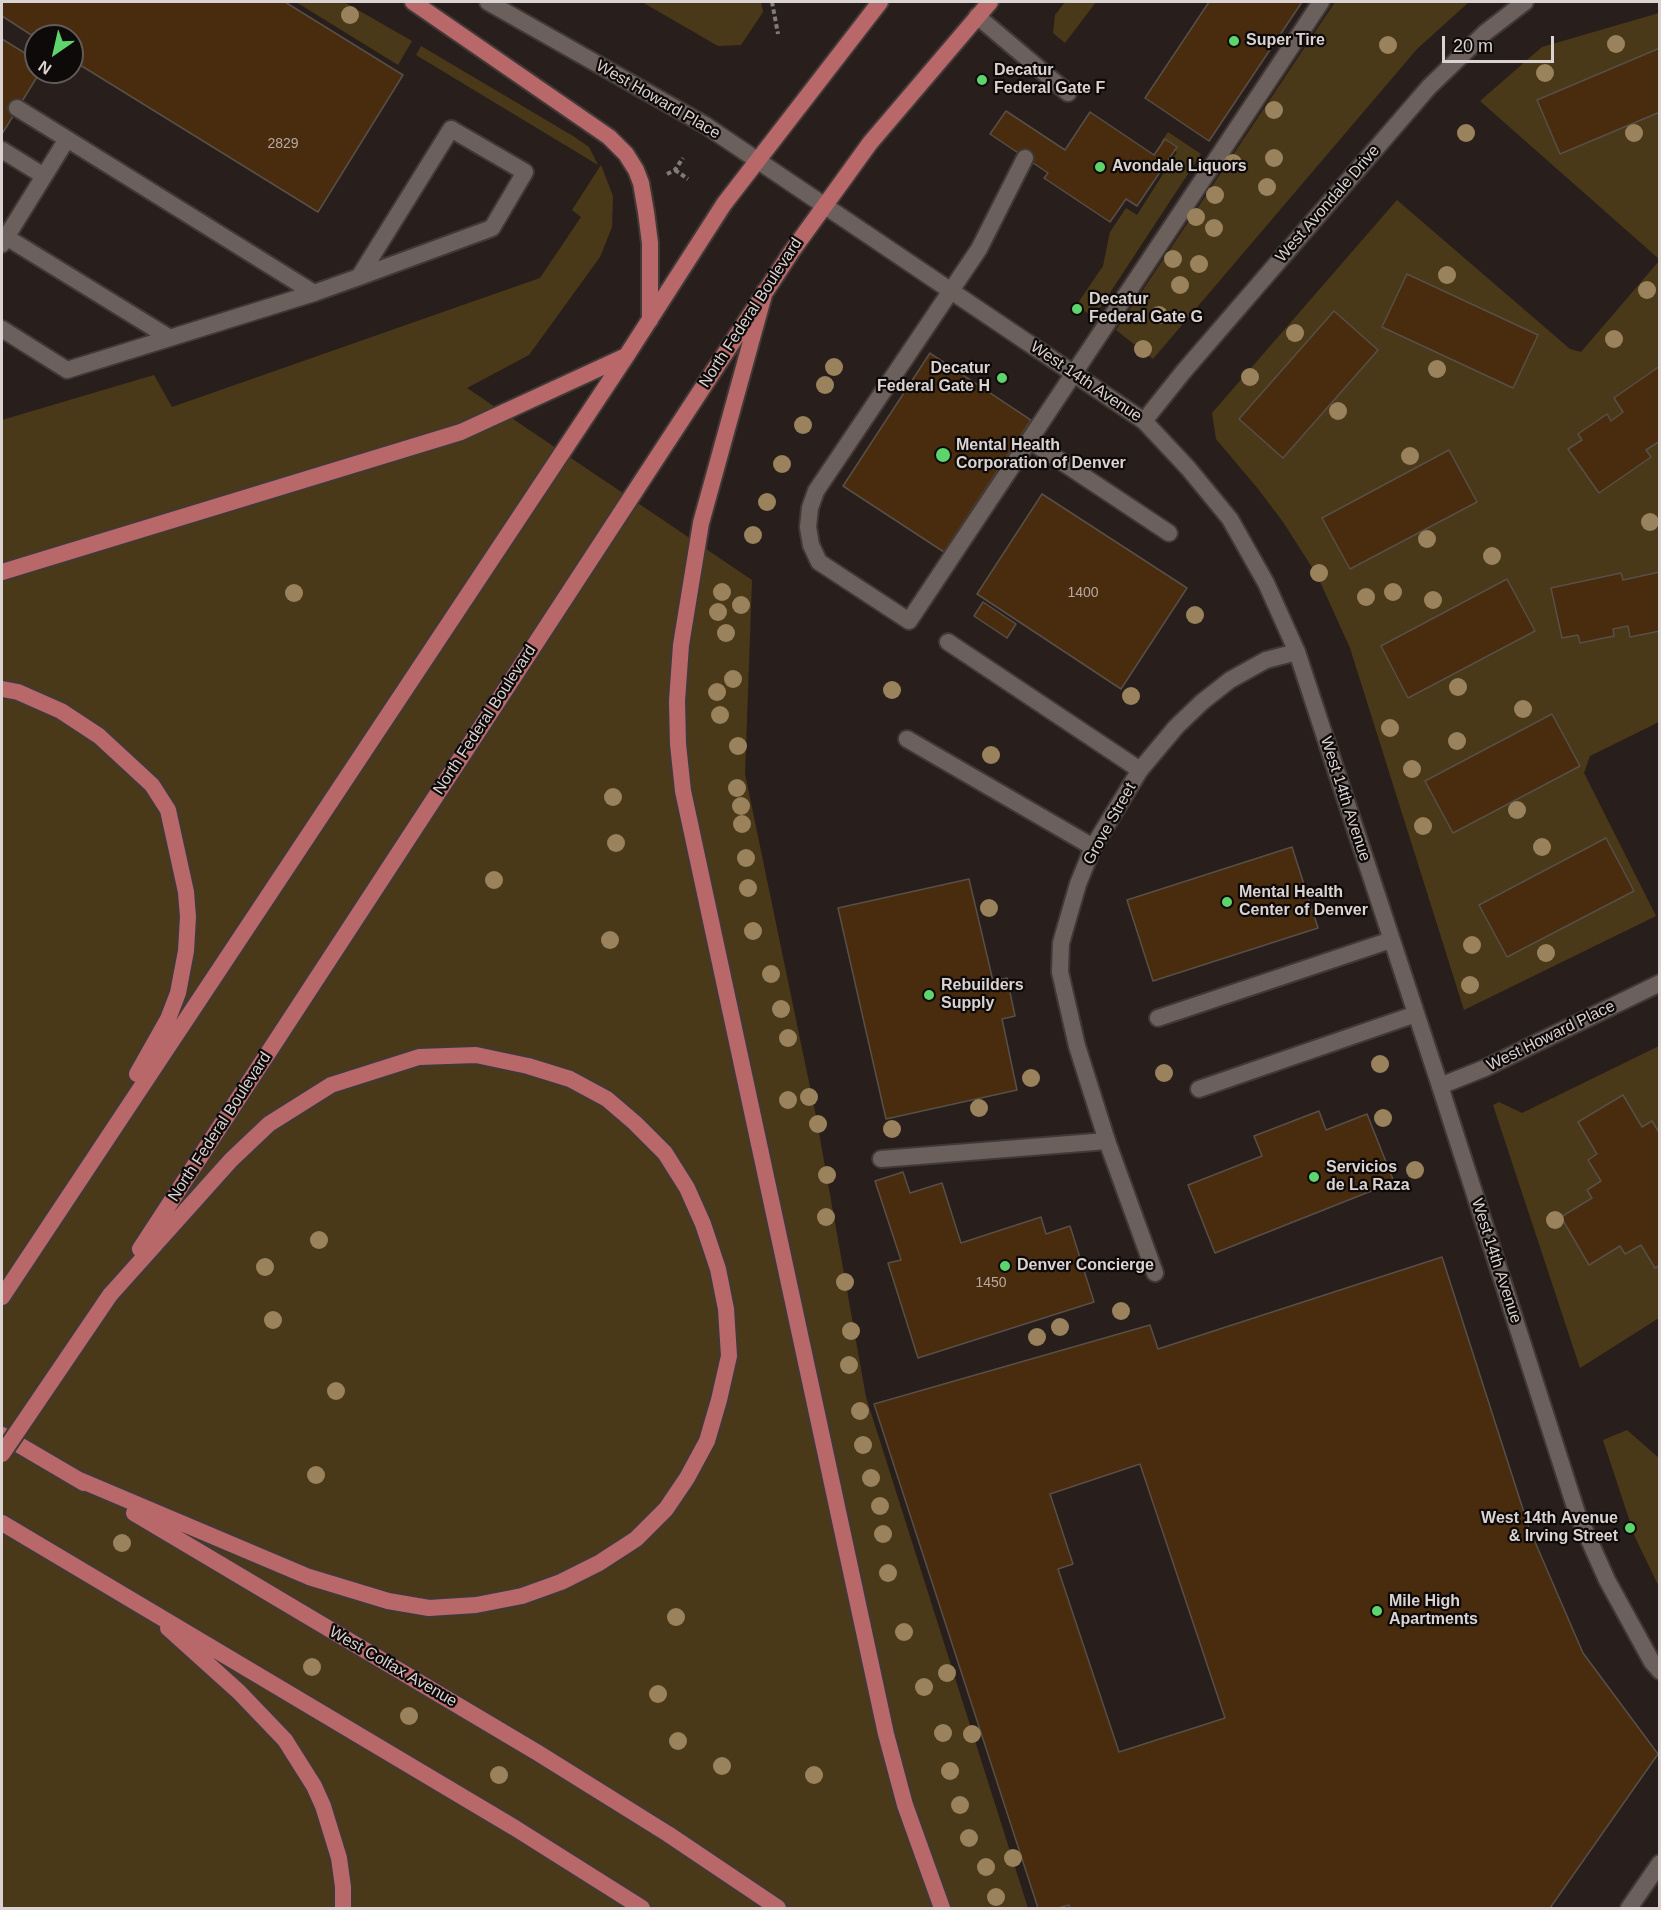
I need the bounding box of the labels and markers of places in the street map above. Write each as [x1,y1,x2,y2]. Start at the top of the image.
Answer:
place label: Super Tire [1246,31,1325,51]
marker: Super Tire [1227,34,1241,48]
place label: Decatur Federal Gate F [994,61,1105,99]
marker: Decatur Federal Gate F [975,73,989,87]
place label: Avondale Liquors [1112,157,1247,177]
marker: Avondale Liquors [1093,160,1107,174]
place label: Decatur Federal Gate G [1089,290,1203,328]
marker: Decatur Federal Gate G [1070,302,1084,316]
place label: Decatur Federal Gate H [877,359,990,397]
marker: Decatur Federal Gate H [995,371,1009,385]
place label: Mental Health Corporation of Denver [956,436,1126,474]
marker: Mental Health Corporation of Denver [934,446,952,464]
place label: Mental Health Center of Denver [1239,883,1368,921]
marker: Mental Health Center of Denver [1220,895,1234,909]
place label: Rebuilders Supply [941,976,1024,1014]
marker: Rebuilders Supply [922,988,936,1002]
place label: Servicios de La Raza [1326,1158,1410,1196]
marker: Servicios de La Raza [1307,1170,1321,1184]
place label: Denver Concierge [1017,1256,1154,1276]
marker: Denver Concierge [998,1259,1012,1273]
place label: West 14th Avenue & Irving Street [1481,1509,1618,1547]
marker: West 14th Avenue & Irving Street [1623,1521,1637,1535]
place label: Mile High Apartments [1389,1592,1478,1630]
marker: Mile High Apartments [1370,1604,1384,1618]

